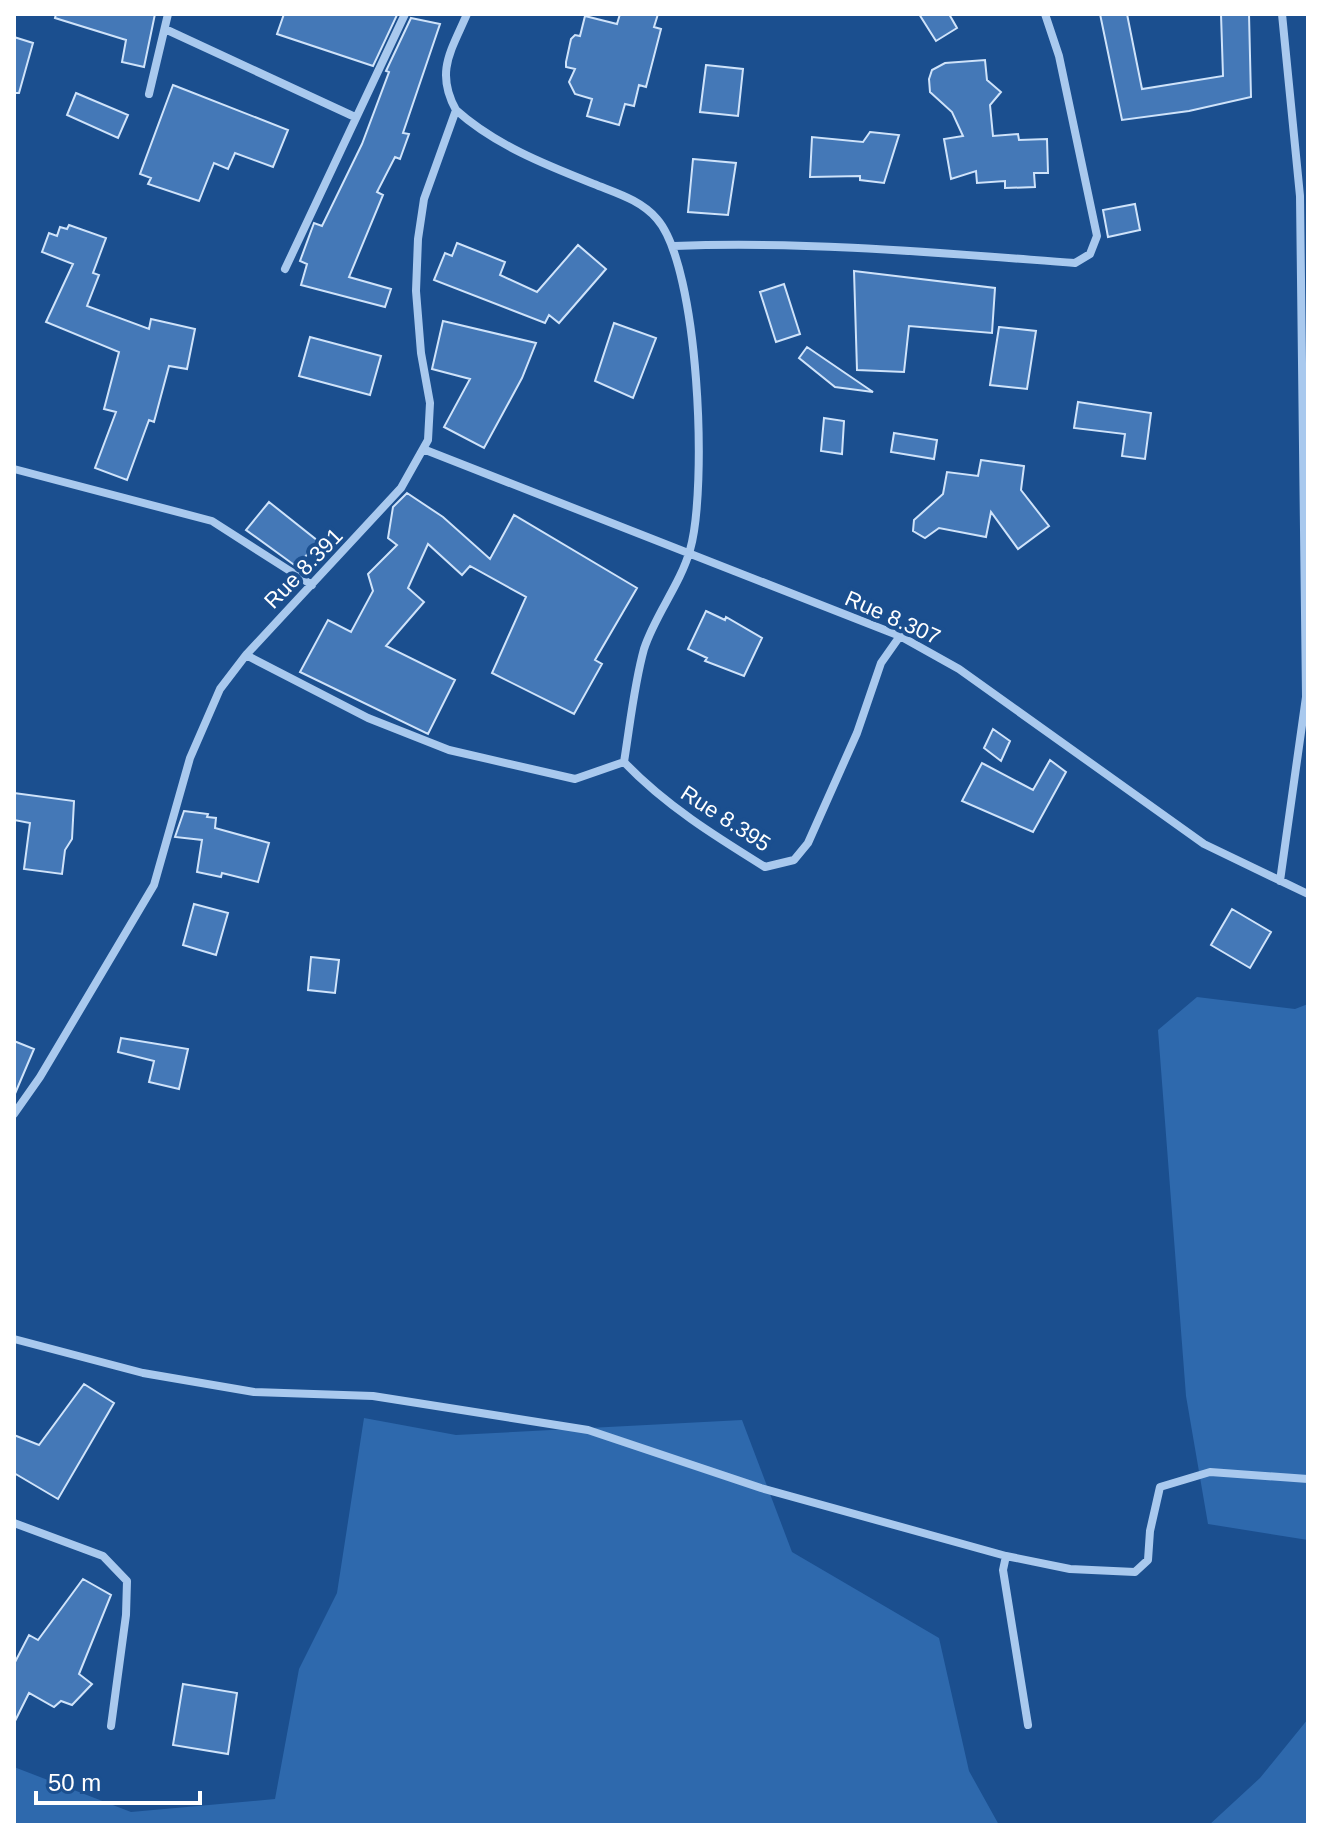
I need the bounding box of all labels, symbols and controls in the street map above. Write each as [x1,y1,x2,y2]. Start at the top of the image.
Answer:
street label: Rue 8.391 [259,523,348,614]
street label: Rue 8.307 [841,585,944,650]
street label: Rue 8.395 [676,780,775,857]
scale bar [36,1755,200,1805]
text: 50 m [48,1769,101,1796]

